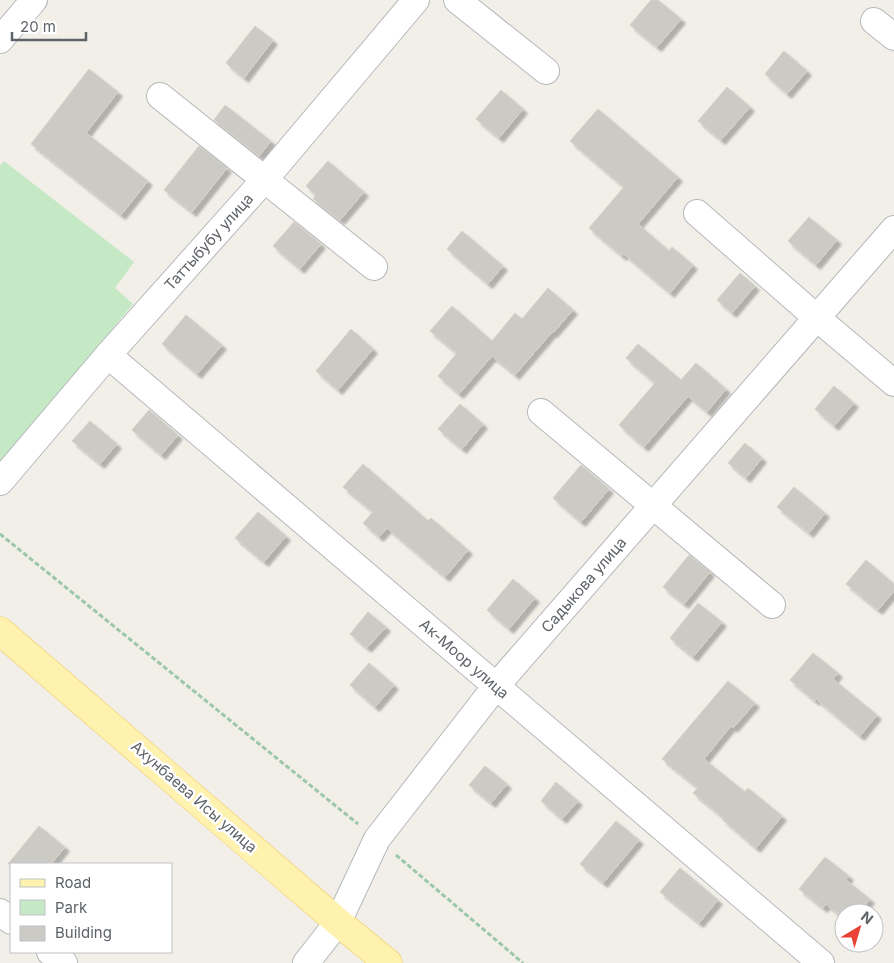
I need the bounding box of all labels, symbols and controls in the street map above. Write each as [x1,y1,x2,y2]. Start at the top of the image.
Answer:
scale bar [12,10,86,42]
text: 20 m [20,17,56,36]
street label: Таттыбубу улица [160,189,257,294]
street label: Садыкова улица [537,533,630,636]
street label: Ак-Моор улица [416,615,513,703]
street label: Ахунбаева Исы улица [127,737,261,857]
legend [10,863,172,953]
text: Road [55,873,91,892]
text: Park [55,898,88,917]
north arrow [834,903,884,953]
text: N [858,907,877,927]
text: Building [55,923,112,942]

